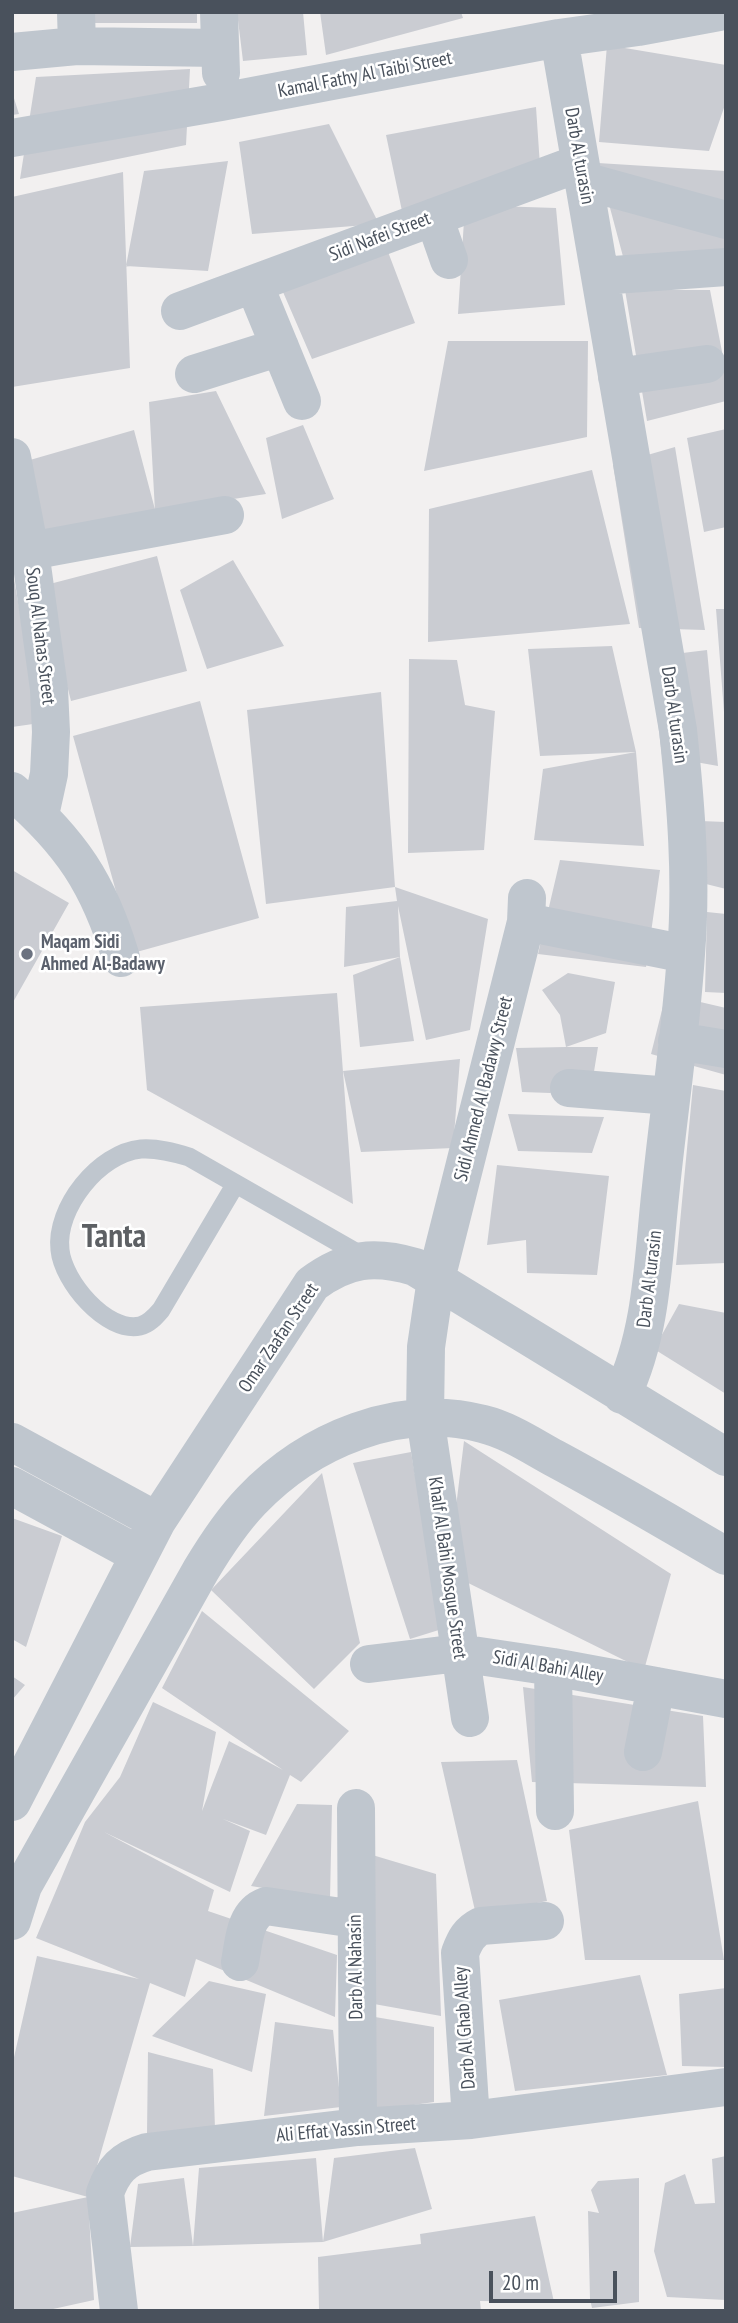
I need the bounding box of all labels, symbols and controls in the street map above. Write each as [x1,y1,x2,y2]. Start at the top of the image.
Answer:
street label: Kamal Fathy Al Taibi Street [276,47,454,103]
street label: Darb Al turasin [559,106,599,206]
street label: Sidi Nafei Street [326,207,434,267]
street label: Souq Al Nahas Street [20,566,60,706]
street label: Darb Al turasin [656,665,692,765]
place label: Maqam Sidi Ahmed Al-Badawy [41,932,165,976]
marker: Maqam Sidi Ahmed Al-Badawy [19,946,35,962]
street label: Sidi Ahmed Al Badawy Street [450,994,518,1184]
district label: Tanta [82,1218,146,1258]
street label: Darb Al turasin [633,1229,667,1329]
street label: Omar Zaafan Street [234,1279,324,1397]
street label: Khalf Al Bahi Mosque Street [423,1476,471,1660]
street label: Sidi Al Bahi Alley [491,1646,605,1688]
street label: Darb Al Nahasin [344,1914,368,2020]
street label: Darb Al Ghab Alley [449,1966,481,2090]
street label: Ali Effat Yassin Street [275,2113,417,2147]
scale bar [493,2256,621,2300]
text: 20 m [502,2269,539,2296]

